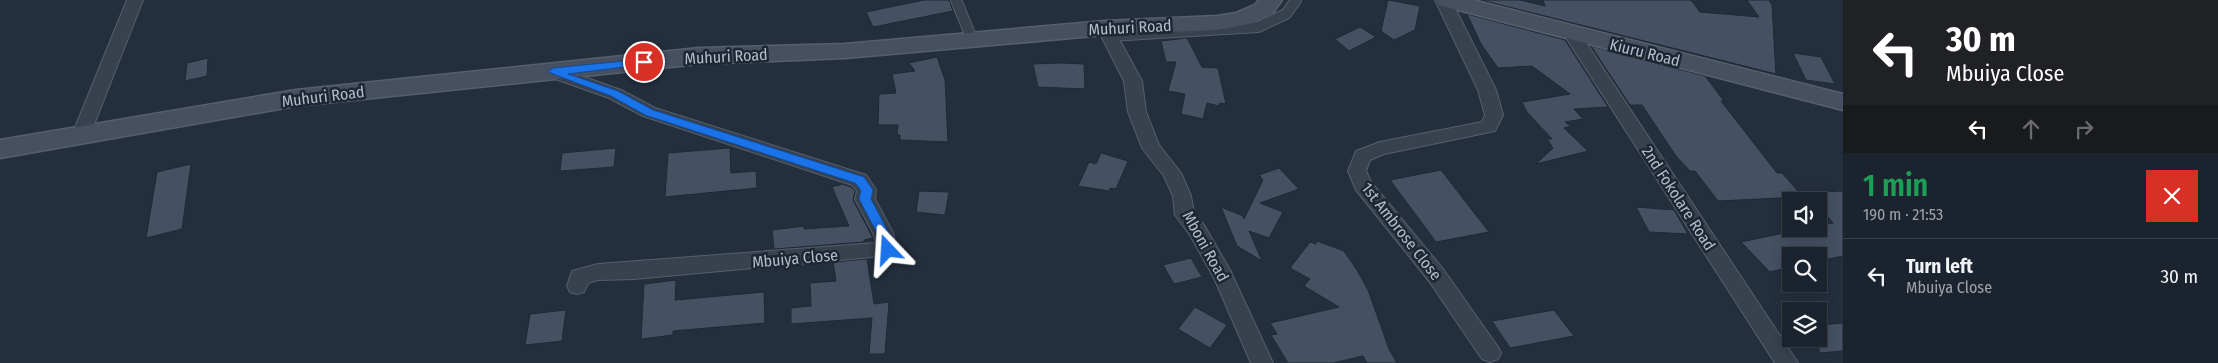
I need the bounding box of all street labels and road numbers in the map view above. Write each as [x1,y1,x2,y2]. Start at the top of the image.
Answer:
street label: Muhuri Road [1088,16,1172,39]
street label: Kiuru Road [1608,35,1682,70]
street label: Muhuri Road [684,45,768,68]
street label: Muhuri Road [281,82,365,111]
street label: 2nd Fokolare Road [1638,143,1719,254]
street label: 1st Ambrose Close [1358,179,1446,284]
street label: Mboni Road [1178,208,1233,285]
street label: Mbuiya Close [751,245,839,272]

